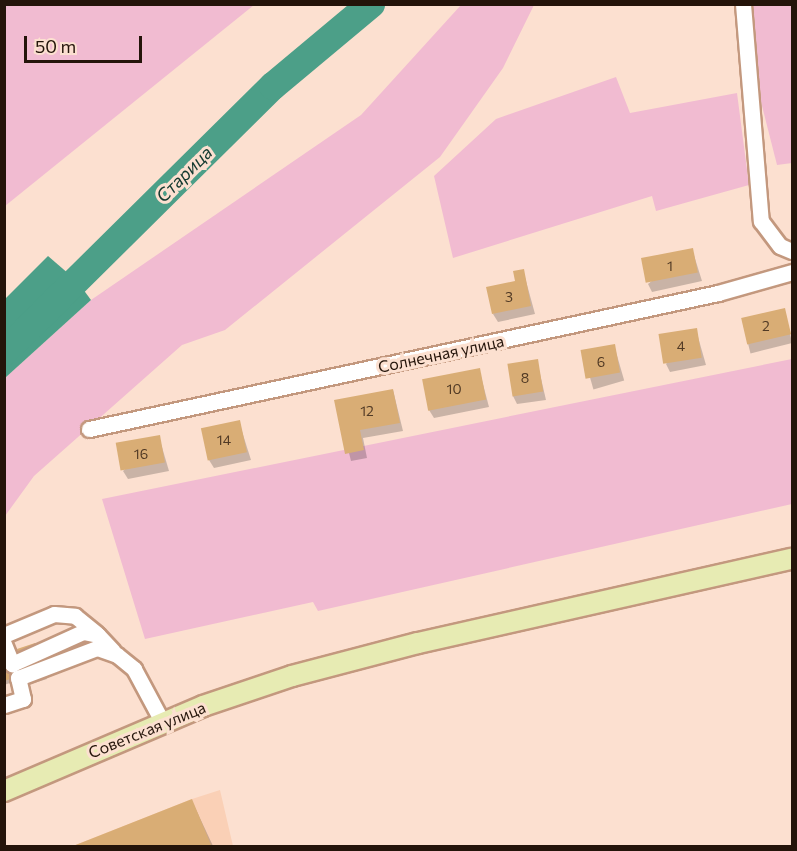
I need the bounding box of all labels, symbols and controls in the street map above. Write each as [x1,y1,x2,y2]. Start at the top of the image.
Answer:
scale bar [27,24,146,62]
text: 50 m [35,35,76,57]
water label: Старица [151,141,217,207]
house number: 1 [667,258,673,274]
house number: 3 [505,289,513,305]
house number: 2 [762,318,770,334]
street label: Солнечная улица [376,331,506,377]
house number: 4 [677,338,685,354]
house number: 6 [597,354,605,370]
house number: 8 [521,370,529,386]
house number: 10 [446,381,462,397]
house number: 12 [360,403,374,419]
house number: 14 [217,432,231,448]
house number: 16 [134,446,148,462]
street label: Советская улица [86,698,208,762]

